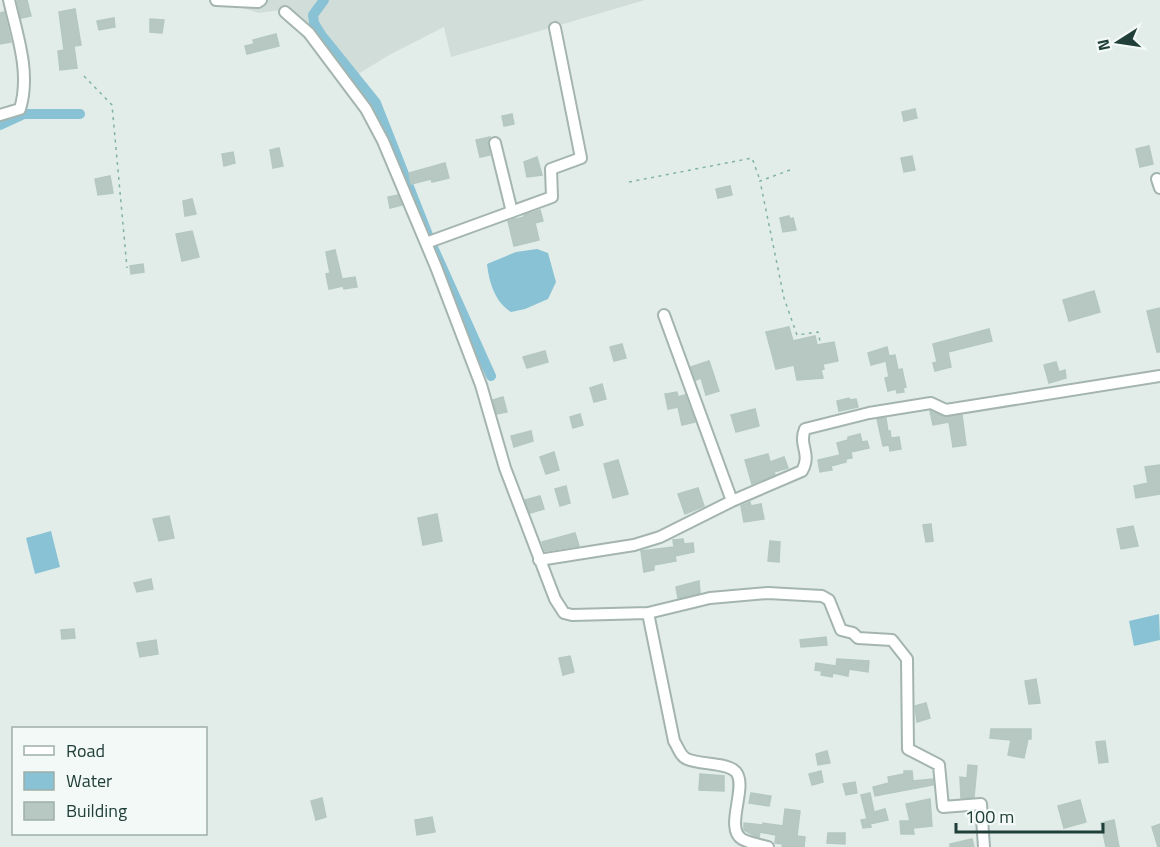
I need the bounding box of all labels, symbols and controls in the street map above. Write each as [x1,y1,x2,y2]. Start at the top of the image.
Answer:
north arrow [1088,12,1148,72]
text: N [1090,37,1116,53]
legend [12,727,207,835]
text: Road [66,737,105,764]
text: Water [66,767,112,794]
scale bar [956,796,1103,834]
text: Building [66,797,127,824]
text: 100 m [965,803,1014,830]

